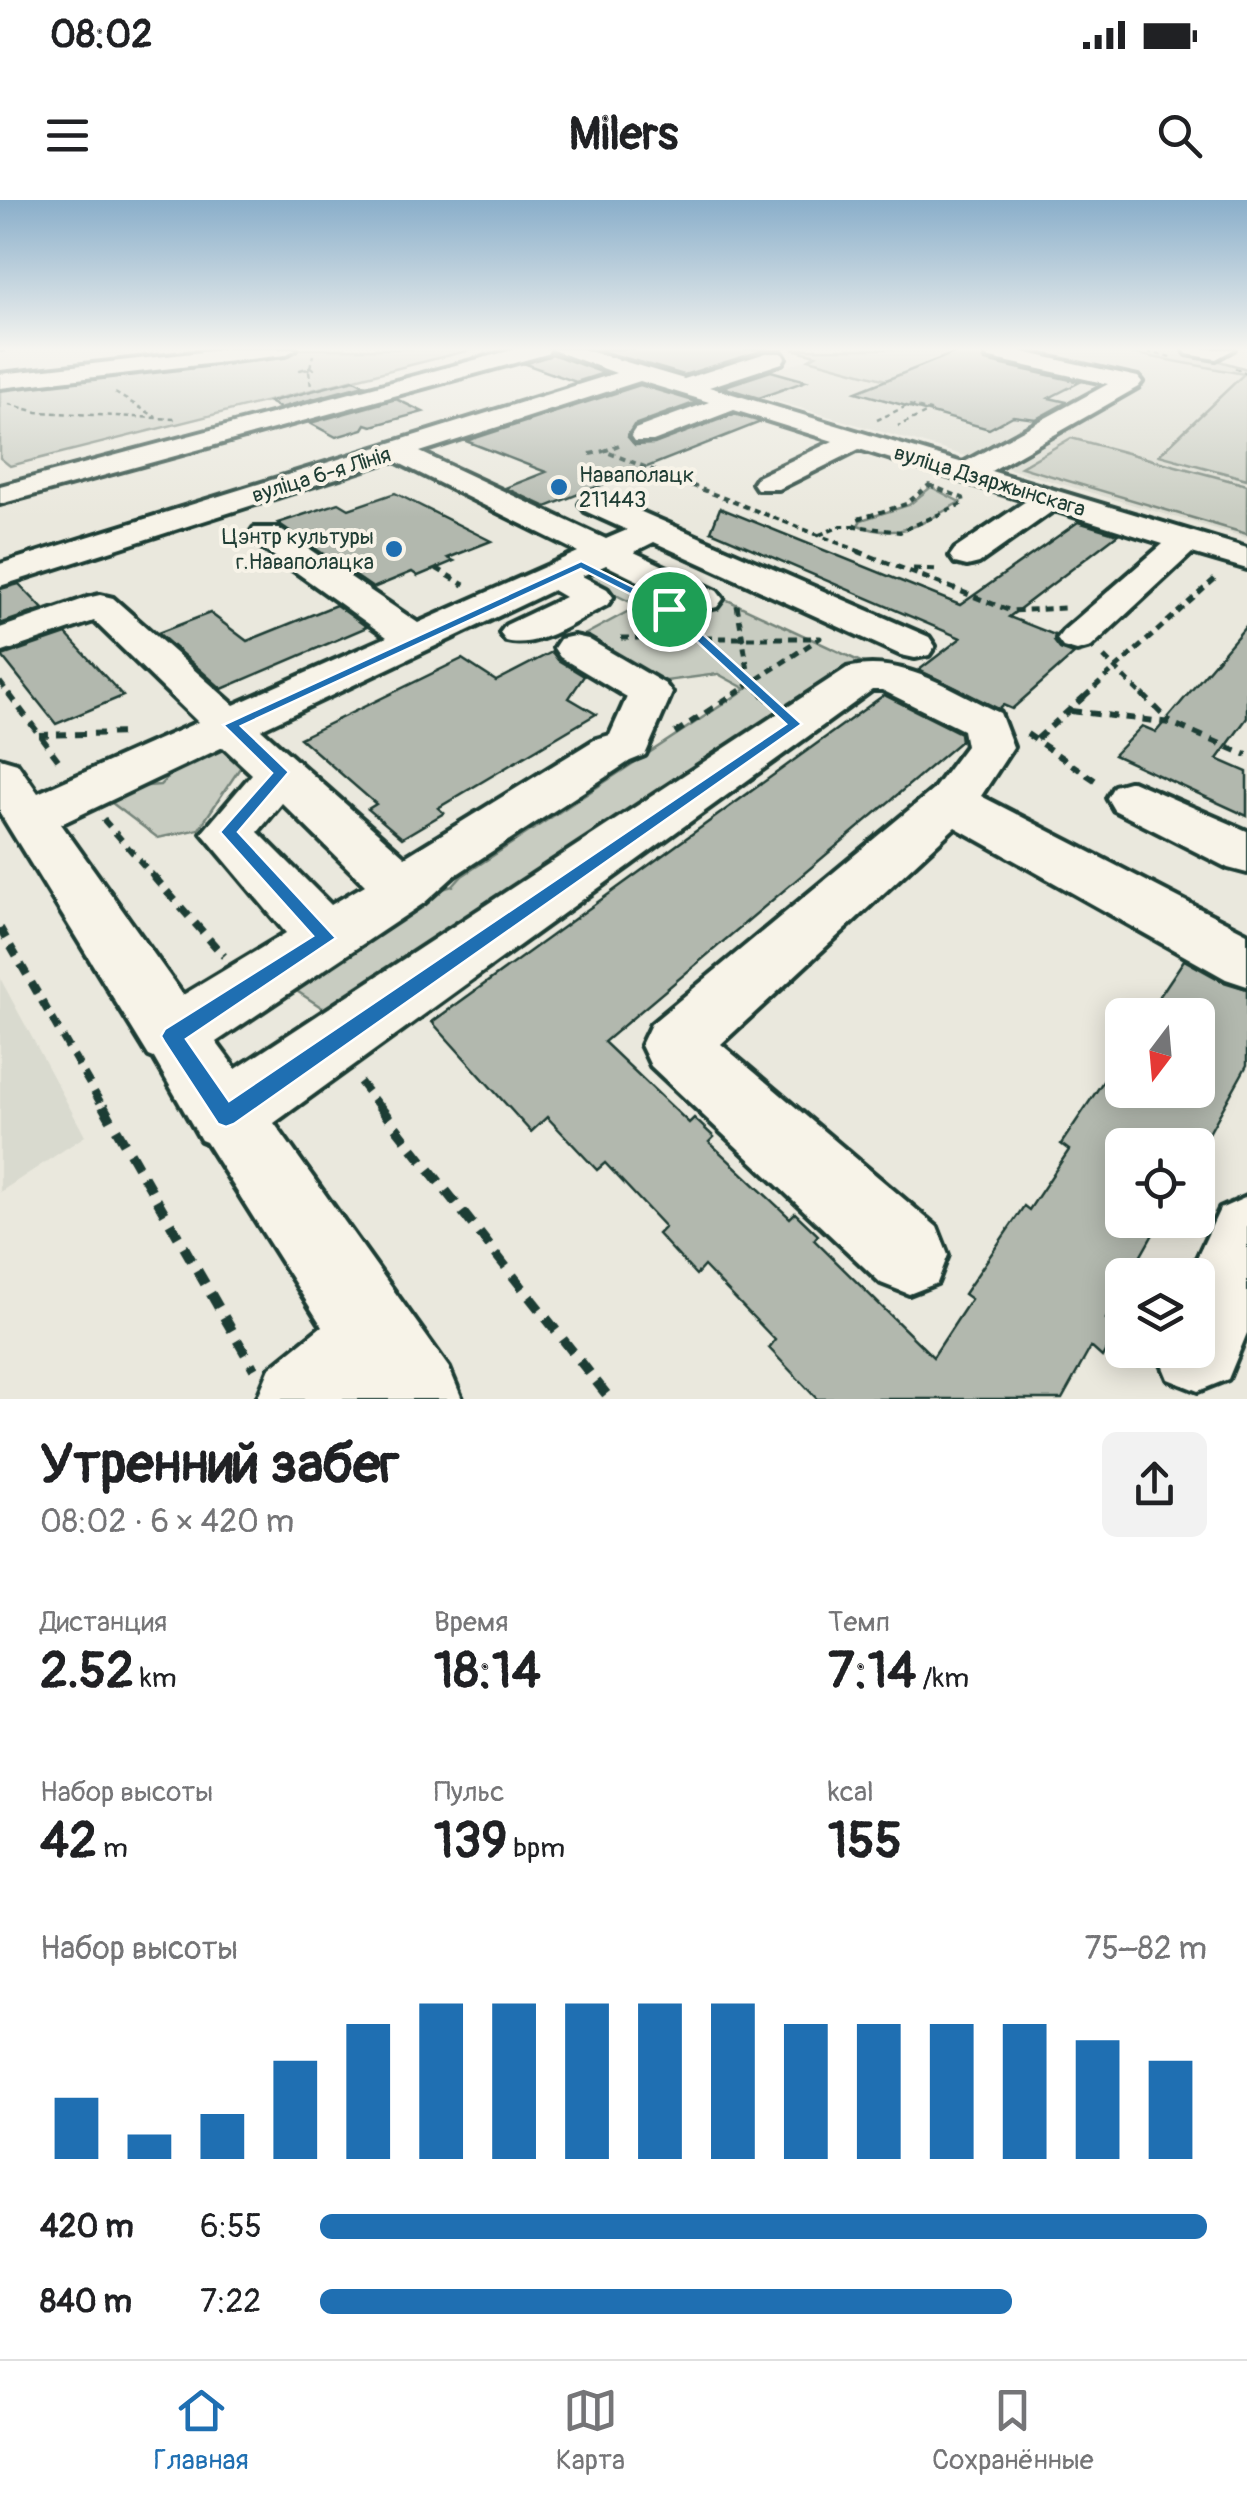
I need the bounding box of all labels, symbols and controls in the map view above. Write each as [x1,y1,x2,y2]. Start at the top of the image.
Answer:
text: 08:02 [50,11,152,59]
text: Milers [569,107,678,163]
icon: menu [40,108,95,163]
icon: search [1152,108,1207,163]
street label: вуліца Дзяржынскага [891,439,1089,523]
street label: вуліца 6-я Лінія [248,440,394,509]
place label: Наваполацк 211443 [579,461,694,514]
marker: Наваполацк 211443 [548,476,570,498]
place label: Цэнтр культуры г.Наваполацка [222,523,374,576]
marker: Цэнтр культуры г.Наваполацка [383,538,405,560]
pin [627,567,712,652]
icon: arrive [642,582,697,637]
north arrow [1105,998,1215,1108]
map controls [1105,998,1215,1368]
button: locate [1105,1128,1215,1238]
button: layers [1105,1258,1215,1368]
text: Утренний забег [40,1430,399,1499]
button: share [1102,1432,1207,1537]
text: 08:02 · 6 × 420 m [40,1502,294,1542]
text: Дистанция [40,1605,167,1640]
text: Время [434,1605,508,1640]
text: Темп [828,1605,890,1640]
text: 2.52 [40,1640,134,1703]
text: 18:14 [434,1640,541,1703]
text: 7:14 [828,1640,916,1703]
text: km [134,1661,177,1696]
text: /km [916,1661,969,1696]
text: Набор высоты [40,1775,213,1810]
text: Пульс [434,1775,505,1810]
text: kcal [828,1775,874,1810]
text: 42 [40,1810,97,1873]
text: 139 [434,1810,507,1873]
text: 155 [828,1810,902,1873]
text: m [97,1831,128,1866]
text: bpm [507,1831,565,1866]
text: Набор высоты [40,1929,238,1969]
text: 75–82 m [1085,1929,1207,1969]
text: 420 m [40,2207,134,2247]
text: 6:55 [200,2207,262,2247]
text: 840 m [40,2282,132,2322]
text: 7:22 [200,2282,261,2322]
tab: Главная [154,2383,249,2478]
tab: Карта [556,2383,625,2478]
tab: Сохранённые [932,2383,1093,2478]

